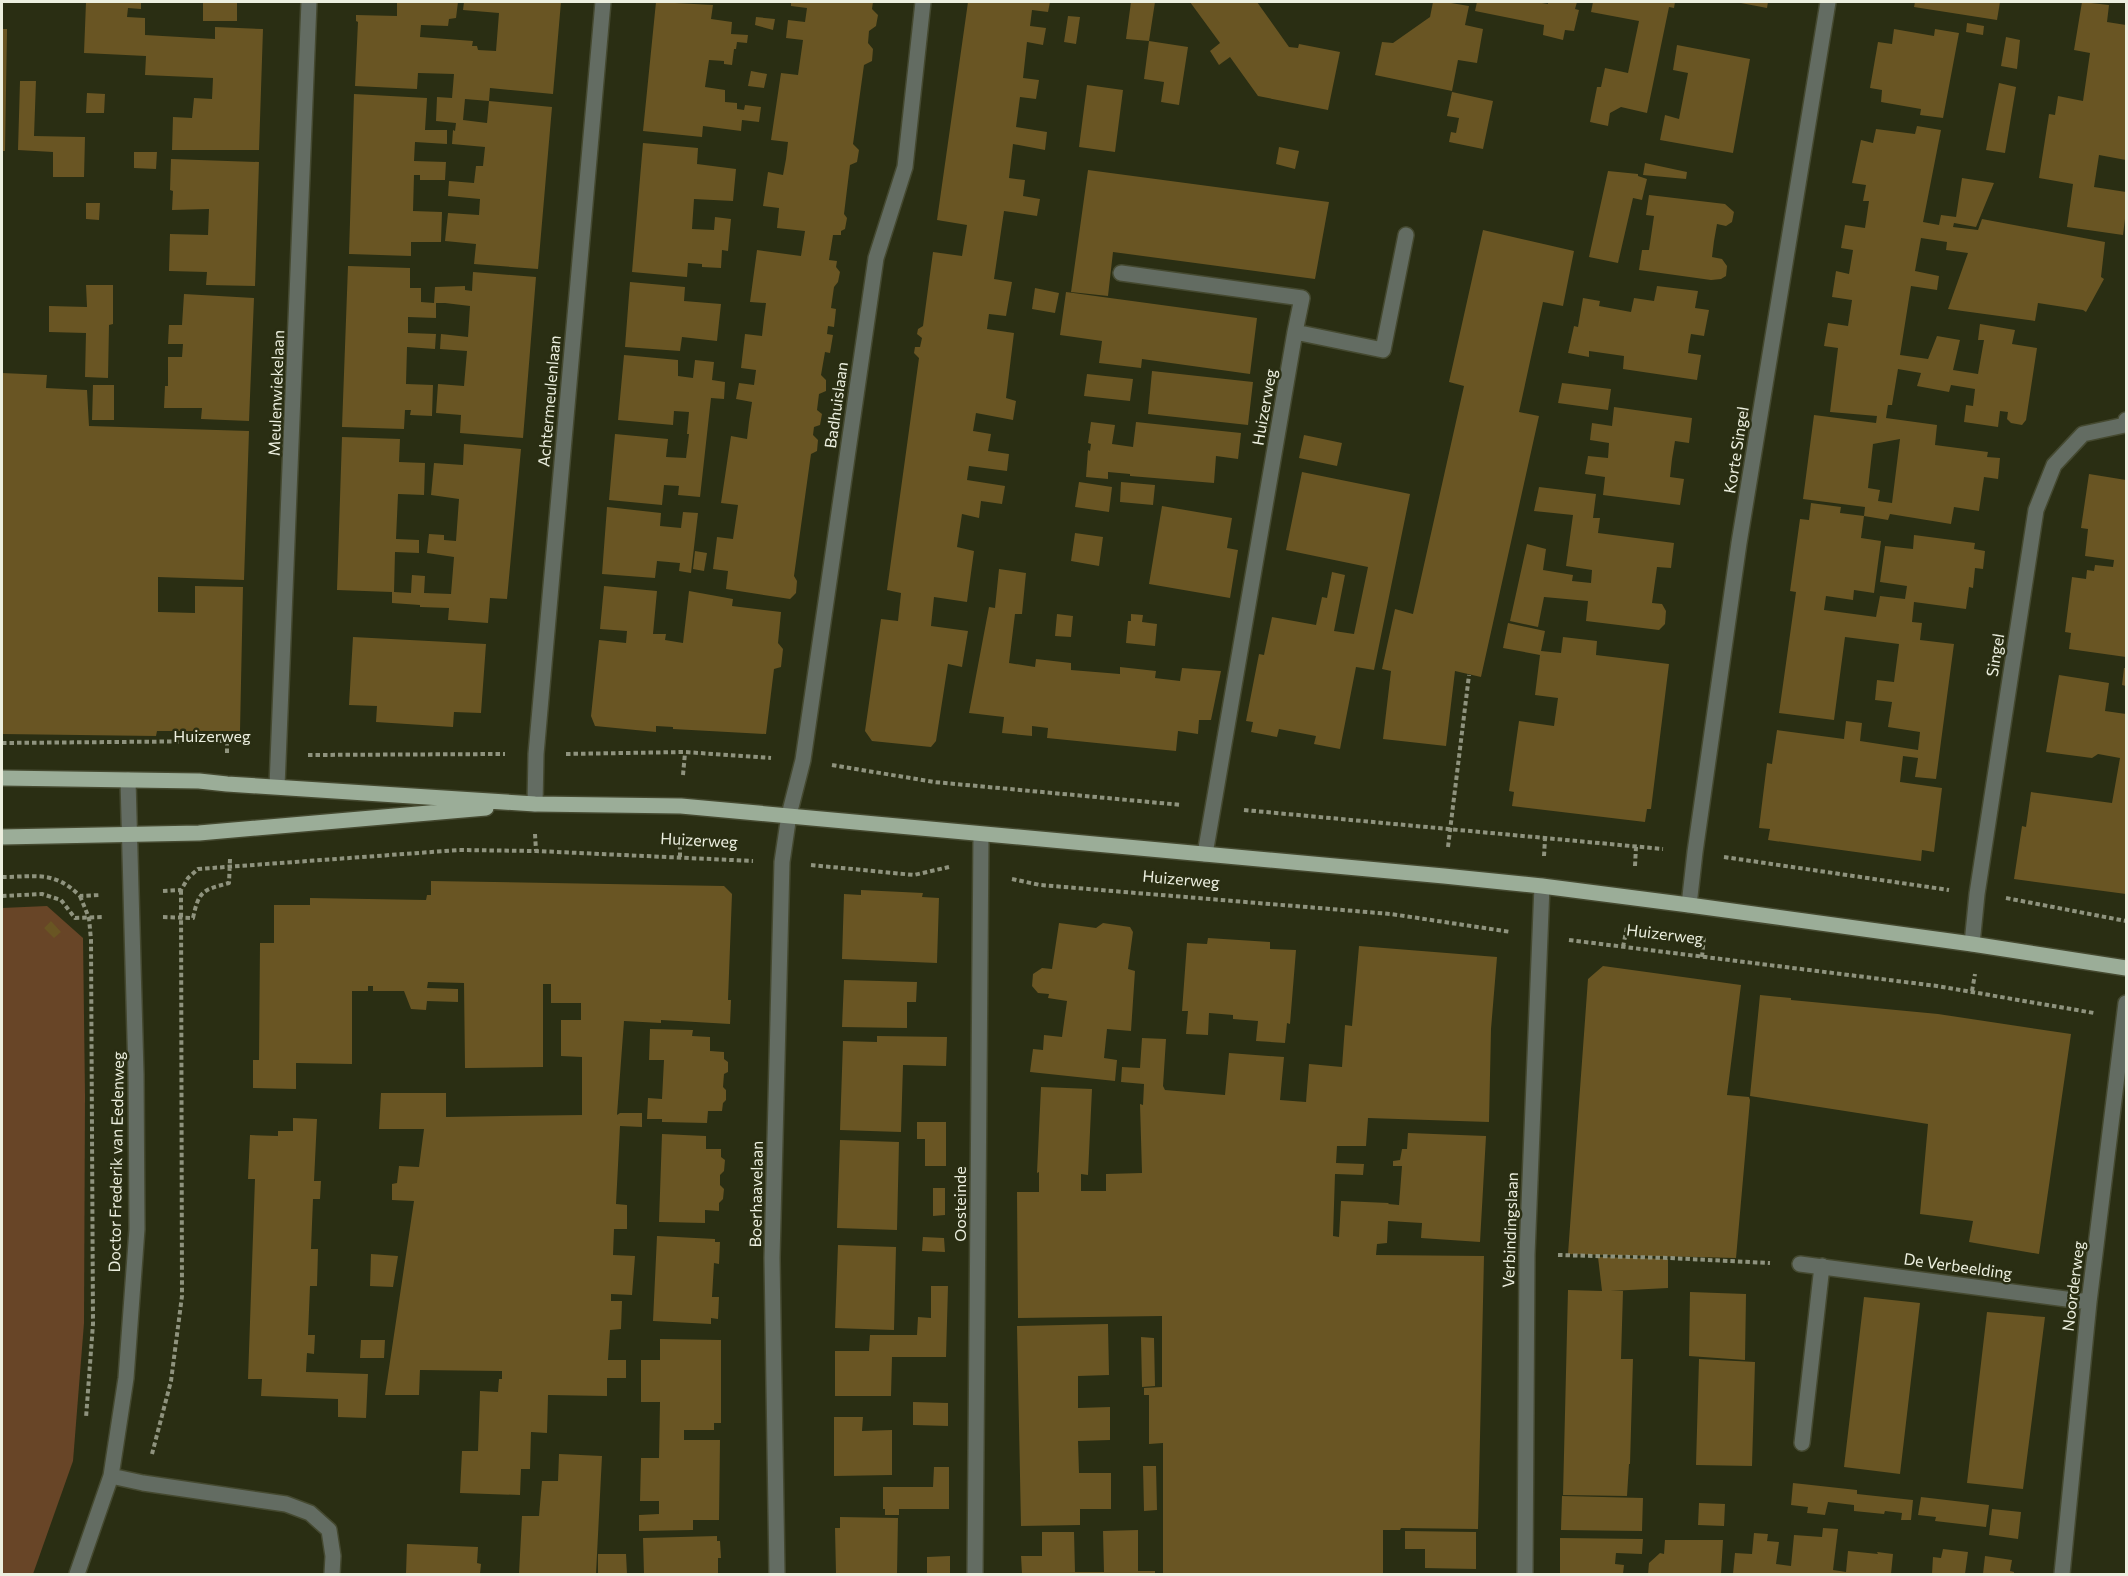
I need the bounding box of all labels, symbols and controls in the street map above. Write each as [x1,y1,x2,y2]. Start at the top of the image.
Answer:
street label: Meulenwiekelaan [264,330,287,456]
street label: Achtermeulenlaan [533,334,564,468]
street label: Badhuislaan [820,360,851,450]
street label: Huizerweg [1247,367,1280,447]
street label: Korte Singel [1719,405,1752,495]
street label: Singel [1982,632,2007,678]
street label: Huizerweg [173,726,251,745]
street label: Huizerweg [660,828,739,851]
street label: Huizerweg [1142,866,1221,891]
street label: Huizerweg [1625,919,1705,948]
street label: Doctor Frederik van Eedenweg [104,1051,127,1273]
street label: Boerhaavelaan [745,1140,766,1248]
street label: Oosteinde [950,1166,969,1242]
street label: Verbindingslaan [1498,1172,1521,1288]
street label: Noorderweg [2058,1239,2088,1332]
street label: De Verbeelding [1902,1248,2014,1283]

